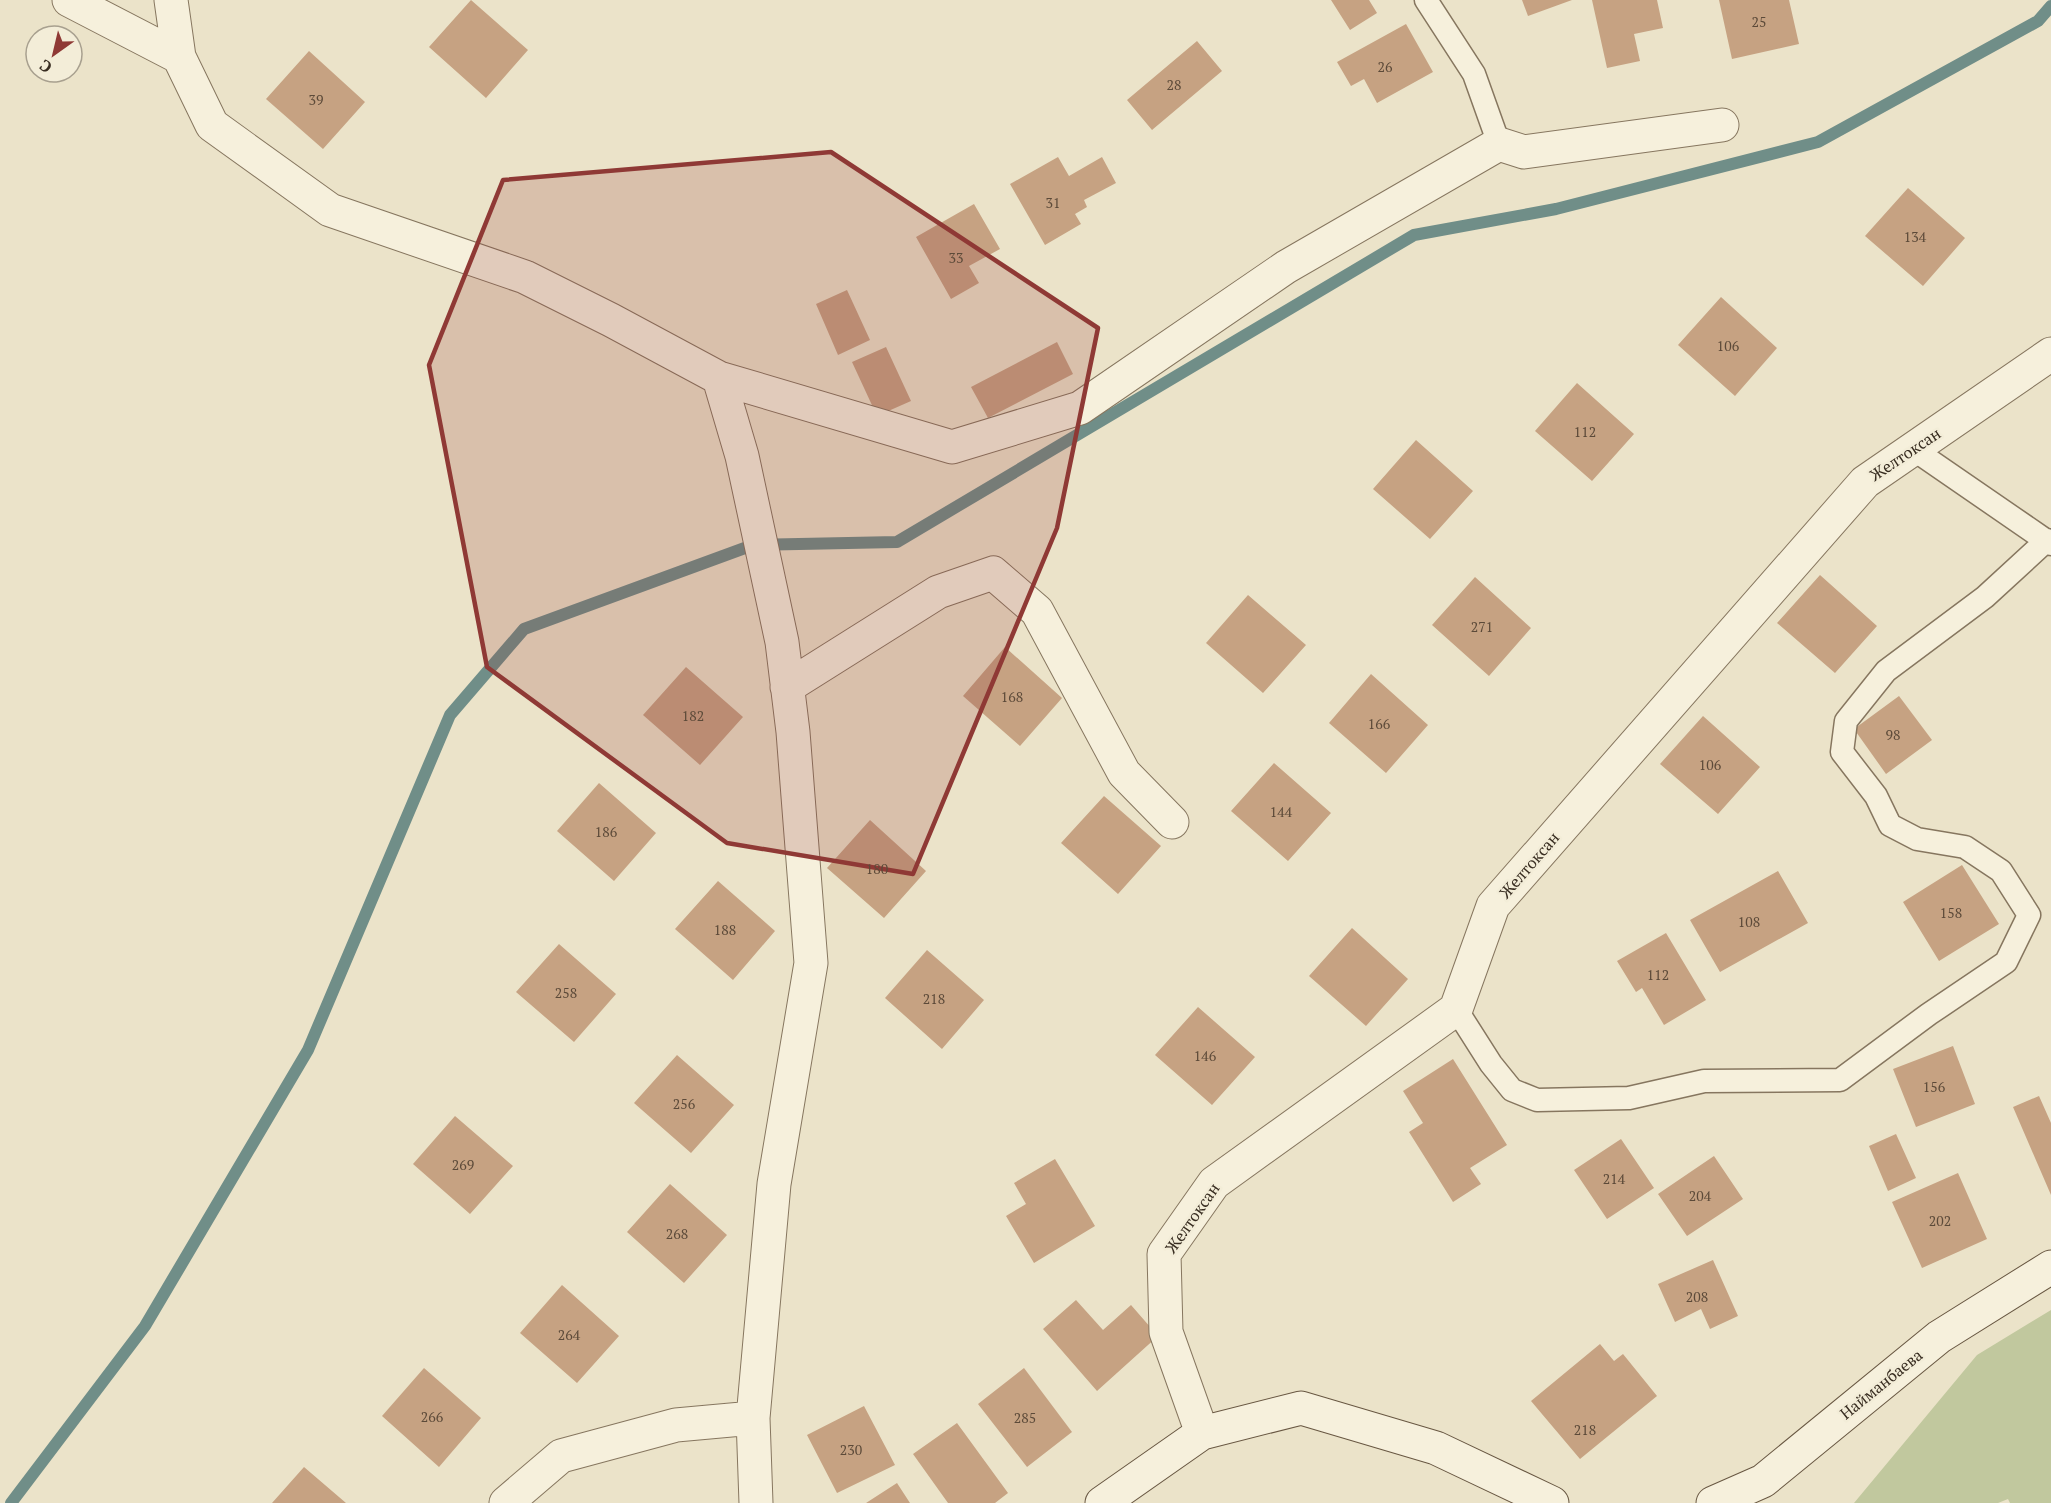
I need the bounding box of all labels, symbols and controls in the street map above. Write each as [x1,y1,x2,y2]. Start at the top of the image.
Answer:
house number: 25 [1752,12,1766,31]
north arrow [24,24,84,84]
text: С [35,54,56,78]
house number: 26 [1378,57,1393,76]
house number: 28 [1167,75,1181,94]
house number: 39 [309,90,323,109]
house number: 31 [1046,193,1060,212]
house number: 134 [1904,227,1927,246]
house number: 33 [949,248,963,267]
house number: 106 [1717,336,1740,355]
house number: 112 [1574,422,1596,441]
street label: Желтоксан [1865,422,1945,486]
house number: 271 [1471,617,1493,636]
house number: 168 [1001,687,1023,706]
house number: 182 [682,706,704,725]
house number: 166 [1368,714,1391,733]
house number: 98 [1886,725,1900,744]
house number: 106 [1699,755,1722,774]
house number: 144 [1270,802,1293,821]
house number: 186 [595,822,618,841]
street label: Желтоксан [1494,827,1564,903]
house number: 180 [866,859,888,878]
house number: 158 [1940,903,1962,922]
house number: 108 [1738,912,1760,931]
house number: 188 [714,920,736,939]
house number: 112 [1647,965,1669,984]
house number: 258 [555,983,577,1002]
house number: 218 [923,989,945,1008]
house number: 146 [1194,1046,1217,1065]
house number: 156 [1923,1077,1946,1096]
house number: 256 [673,1094,696,1113]
house number: 269 [452,1155,474,1174]
house number: 214 [1603,1169,1626,1188]
street label: Желтоксан [1160,1178,1225,1258]
house number: 204 [1689,1186,1712,1205]
house number: 202 [1929,1211,1951,1230]
house number: 268 [666,1224,688,1243]
house number: 208 [1686,1287,1708,1306]
house number: 264 [558,1325,581,1344]
street label: Найманбаева [1835,1344,1927,1424]
house number: 266 [421,1407,444,1426]
house number: 285 [1014,1408,1036,1427]
house number: 218 [1574,1420,1596,1439]
house number: 230 [840,1440,862,1459]

